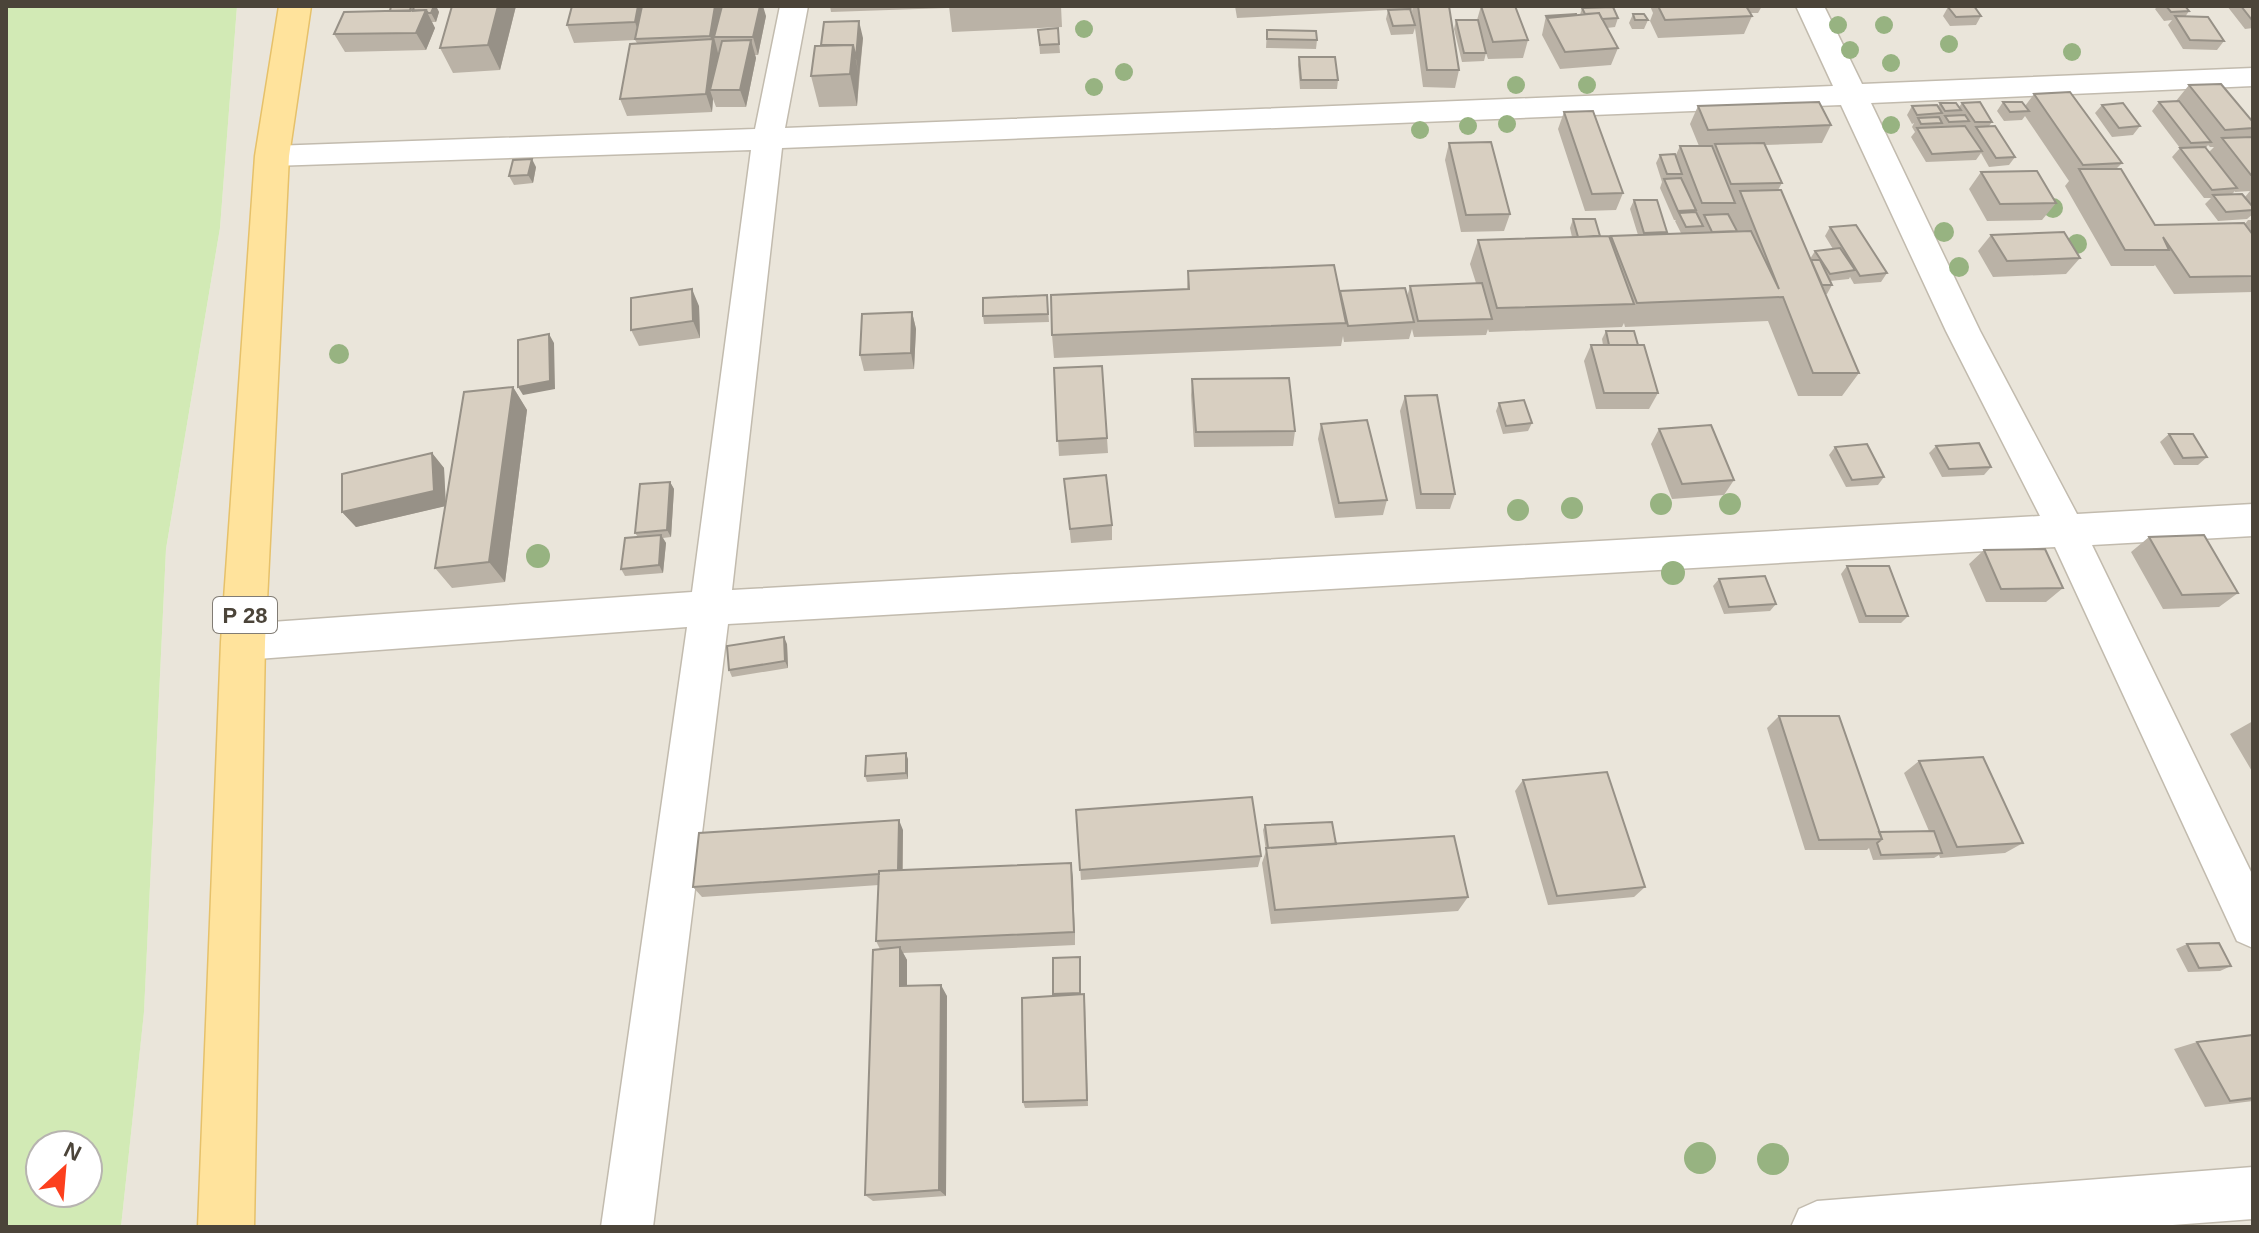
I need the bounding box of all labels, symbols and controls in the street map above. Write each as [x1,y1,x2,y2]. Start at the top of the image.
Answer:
road number: P 28 [213,597,277,633]
north arrow [24,1129,104,1209]
text: N [60,1137,85,1166]

